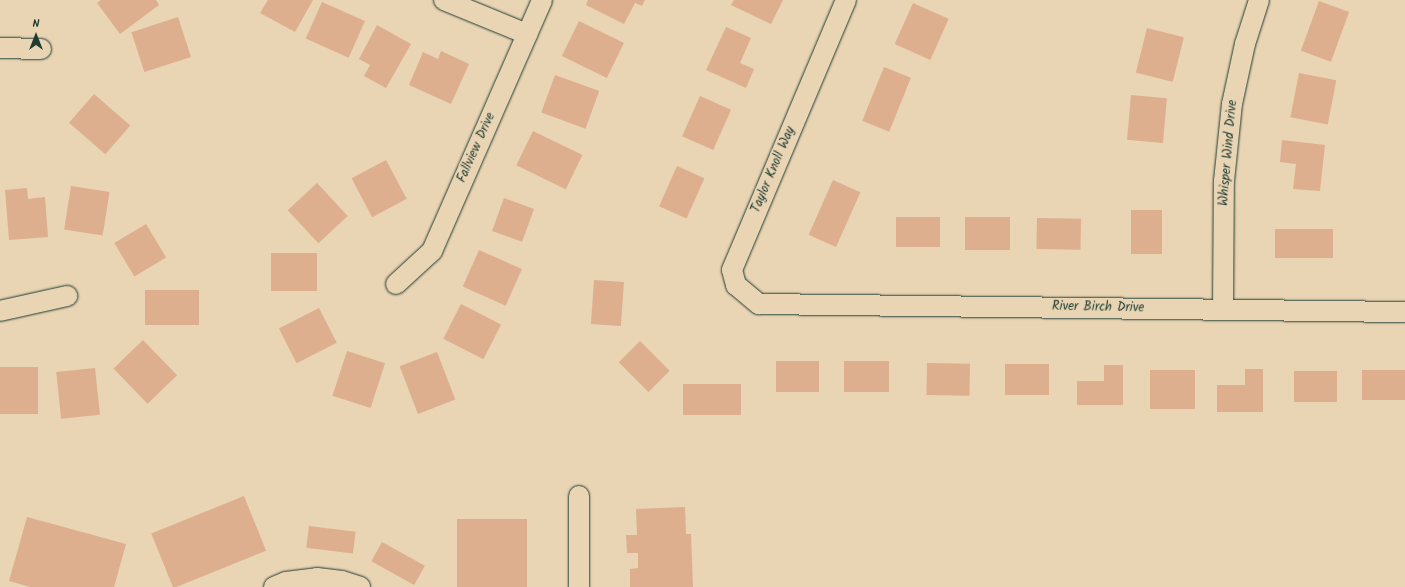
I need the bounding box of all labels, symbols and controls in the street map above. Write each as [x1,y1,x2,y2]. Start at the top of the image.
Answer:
text: N [33,15,39,33]
north arrow [16,16,56,56]
street label: Whisper Wind Drive [1217,99,1241,207]
street label: Fallview Drive [455,111,499,185]
street label: Taylor Knoll Way [749,125,799,215]
street label: River Birch Drive [1052,299,1144,317]

